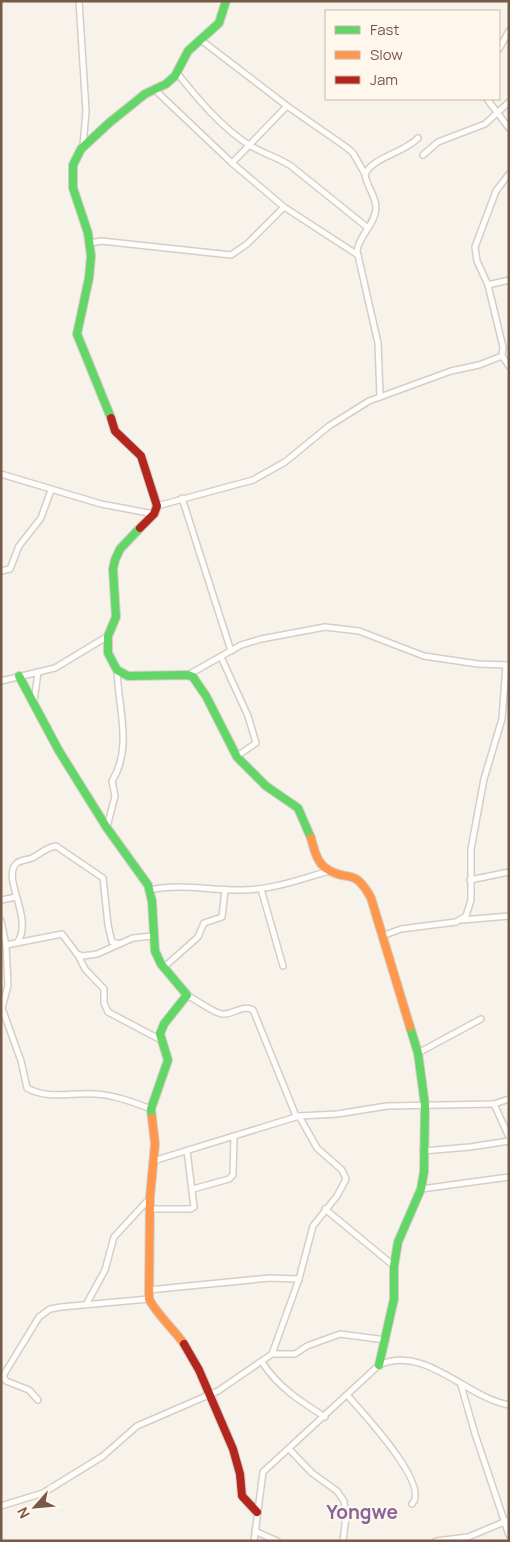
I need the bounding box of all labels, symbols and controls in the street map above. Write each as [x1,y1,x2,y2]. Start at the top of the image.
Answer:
legend [325,10,500,100]
text: Fast [370,19,399,40]
text: Slow [370,44,403,65]
text: Jam [370,69,398,90]
north arrow [10,1482,60,1532]
district label: Yongwe [326,1499,398,1525]
text: N [12,1504,34,1522]

